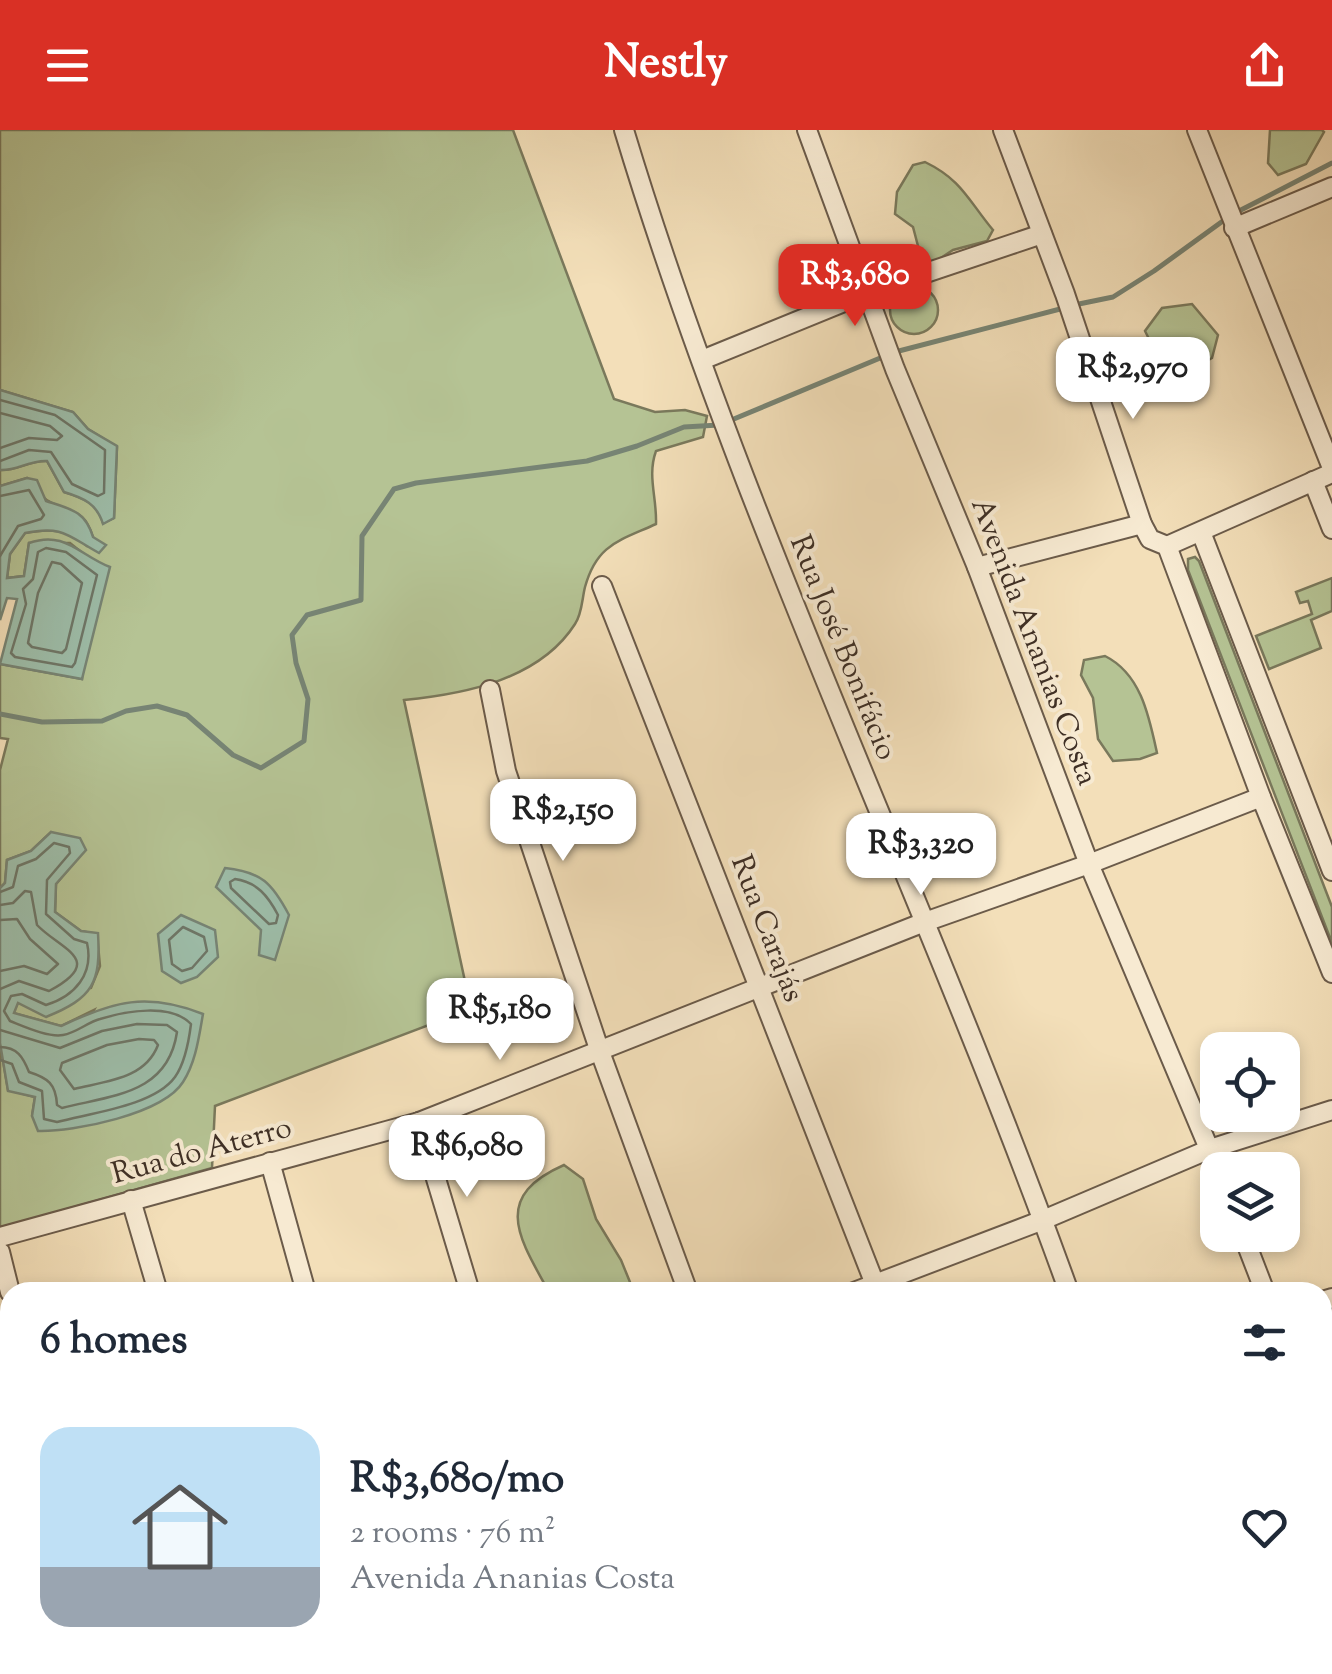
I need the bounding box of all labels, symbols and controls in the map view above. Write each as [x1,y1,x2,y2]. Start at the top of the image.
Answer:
text: Nestly [604,33,728,98]
icon: menu [40,38,95,93]
icon: share [1237,38,1292,93]
pin: R$3,680 [763,244,947,329]
text: R$3,680 [800,253,910,299]
pin: R$2,970 [1041,337,1225,422]
text: R$2,970 [1078,346,1188,392]
street label: Avenida Ananias Costa [958,492,1108,792]
street label: Rua José Bonifácio [777,529,907,767]
pin: R$2,150 [471,779,655,864]
text: R$2,150 [512,788,614,834]
pin: R$3,320 [829,813,1013,898]
text: R$3,320 [868,822,974,868]
street label: Rua Carajás [718,849,814,1009]
pin: R$5,180 [408,978,592,1063]
text: R$5,180 [449,987,551,1033]
map controls [1200,1032,1300,1252]
button: locate [1200,1032,1300,1132]
street label: Rua do Aterro [107,1107,297,1197]
pin: R$6,080 [375,1115,559,1200]
text: R$6,080 [411,1124,523,1170]
button: layers [1200,1152,1300,1252]
text: 6 homes [40,1312,187,1372]
icon: filters [1237,1315,1292,1370]
text: R$3,680/mo [350,1451,564,1511]
icon: home [120,1467,240,1587]
icon: heart [1237,1500,1292,1555]
text: 2 rooms · 76 m² [350,1511,556,1557]
text: Avenida Ananias Costa [350,1557,675,1603]

